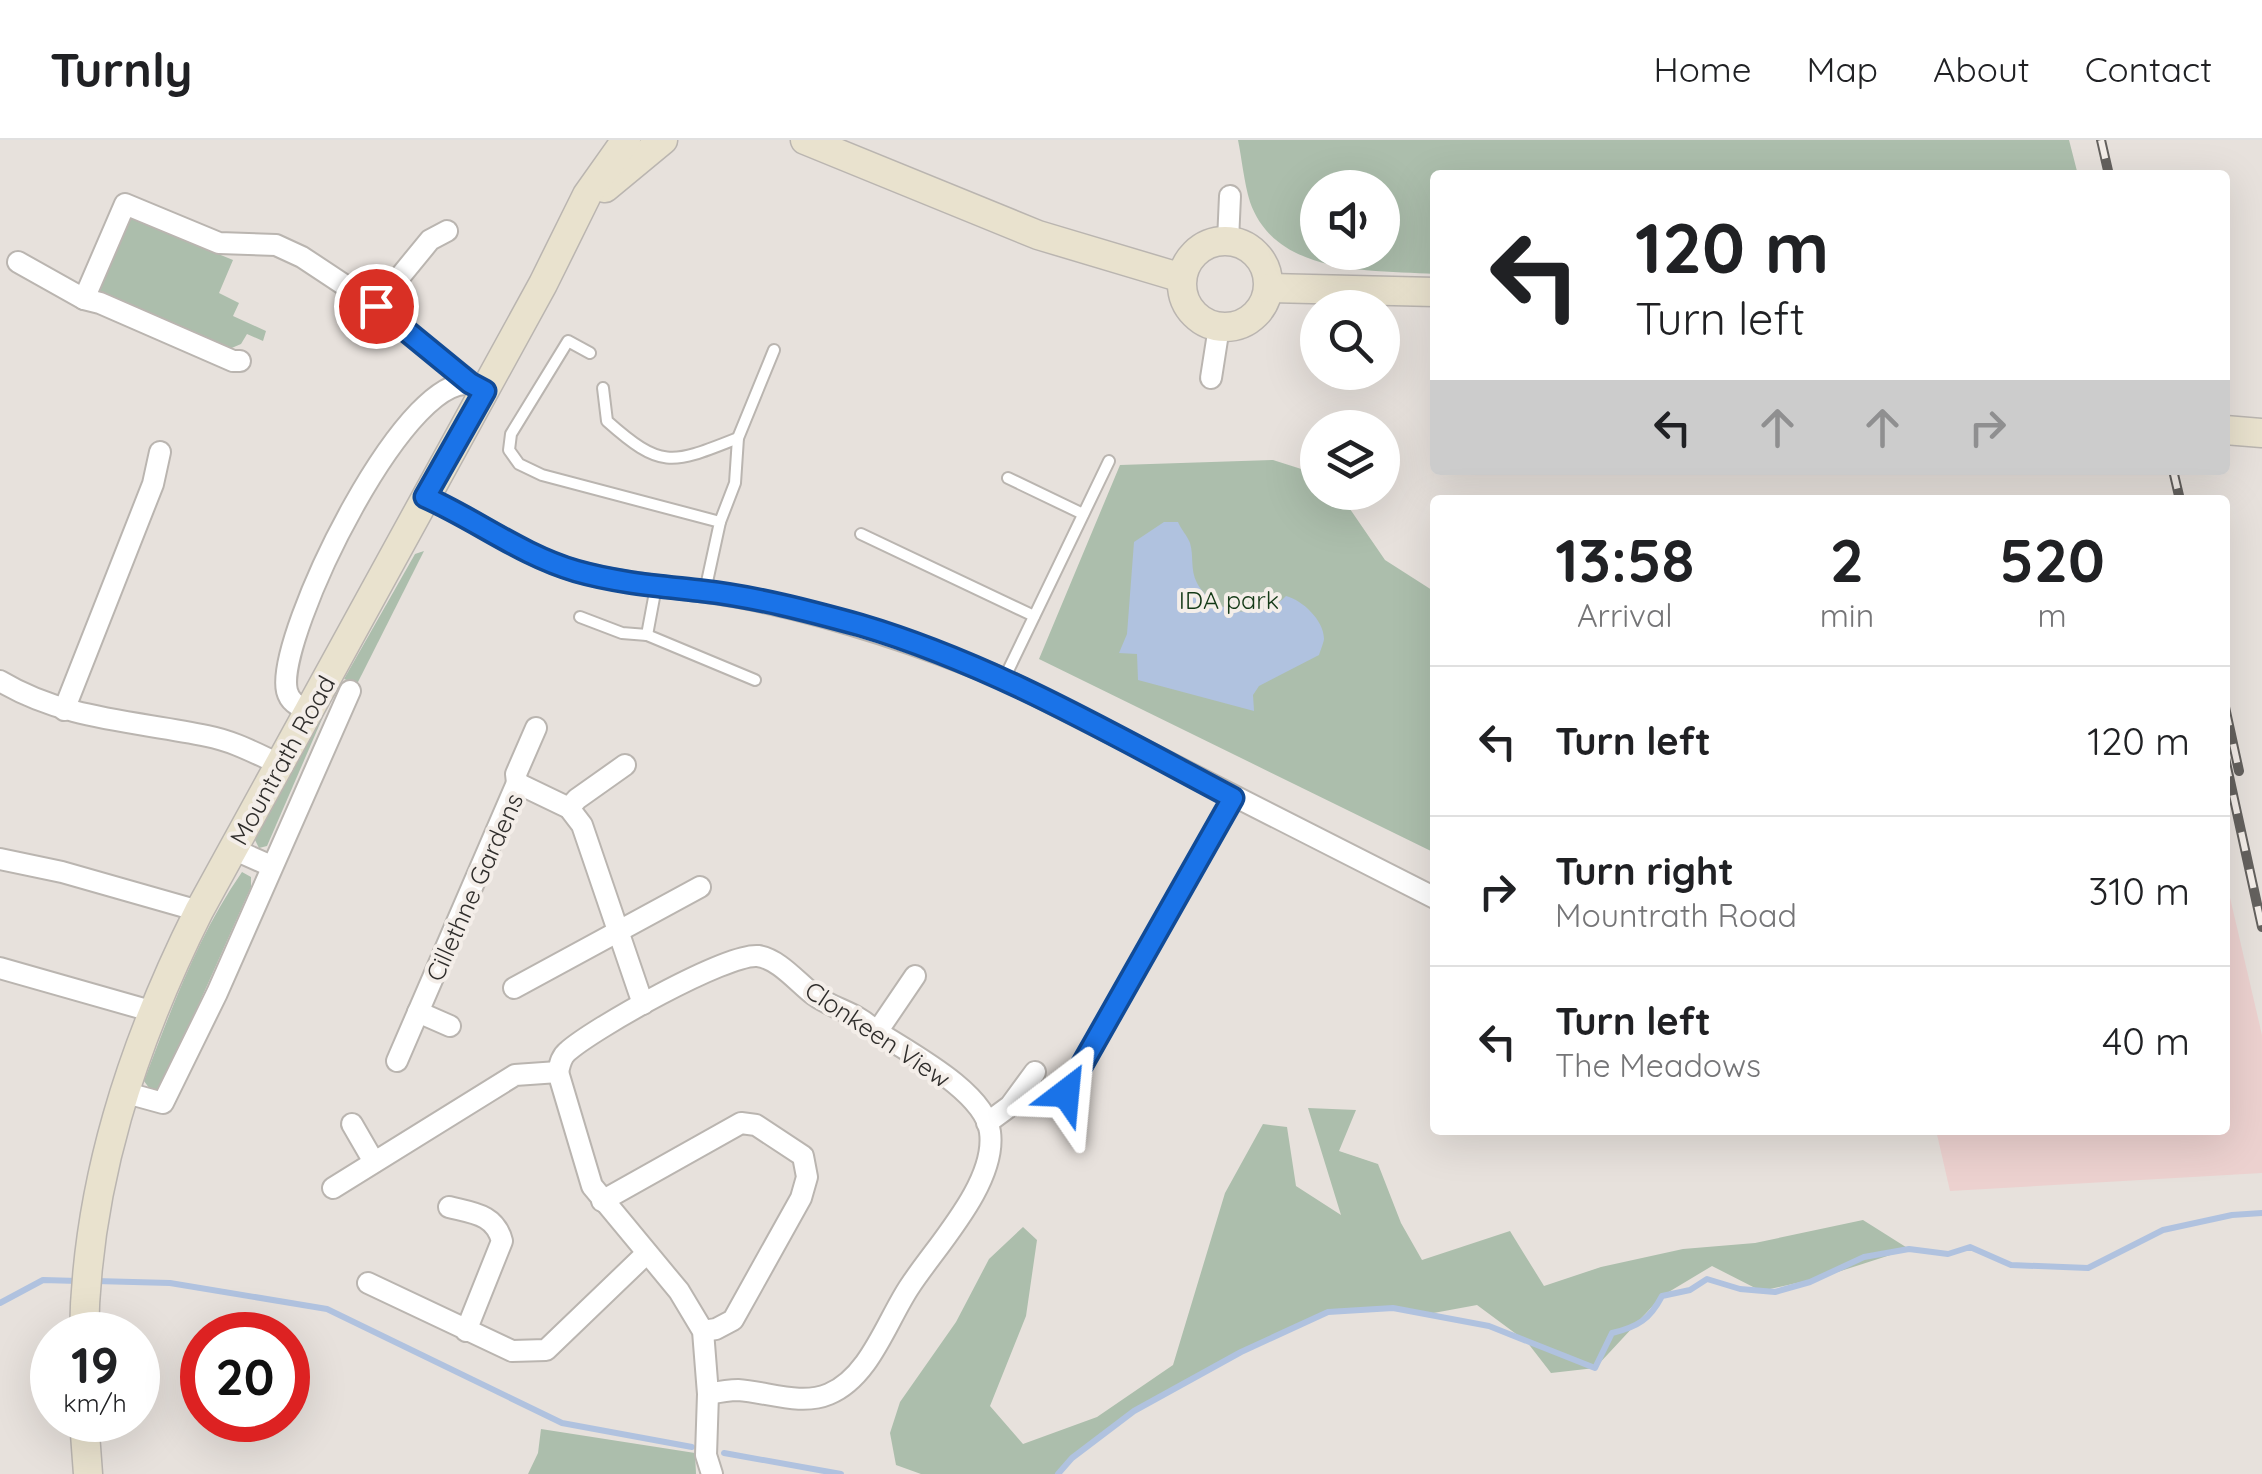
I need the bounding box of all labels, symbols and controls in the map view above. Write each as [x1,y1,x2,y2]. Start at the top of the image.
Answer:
text: Turnly [50,39,192,99]
text: Home [1654,47,1752,91]
text: Map [1807,47,1878,91]
text: About [1933,47,2030,91]
text: Contact [2085,47,2212,91]
map controls [1300,170,1400,510]
button: sound [1300,170,1400,270]
text: 120 m [1635,203,1829,291]
icon: left [1470,210,1600,340]
pin [334,264,419,349]
icon: arrive [349,279,404,334]
button: search [1300,290,1400,390]
text: Turn left [1635,290,1805,346]
icon: left [1645,400,1700,455]
icon: ahead [1750,400,1805,455]
icon: ahead [1855,400,1910,455]
icon: right [1960,400,2015,455]
button: layers [1300,410,1400,510]
text: 13:58 [1555,522,1695,597]
text: 2 [1830,522,1864,597]
text: 520 [1999,522,2105,597]
park label: IDA park [1179,584,1279,615]
text: Arrival [1577,595,1673,635]
text: min [1820,595,1874,635]
text: m [2037,595,2067,635]
street label: Mountrath Road [223,670,341,850]
icon: left [1470,714,1525,769]
text: Turn left [1555,717,1711,765]
text: 120 m [2087,717,2190,765]
street label: Cillethne Gardens [419,788,529,986]
text: Turn right [1555,847,1734,895]
icon: right [1470,864,1525,919]
text: 310 m [2088,867,2190,915]
text: Mountrath Road [1555,895,1797,935]
street label: Clonkeen View [799,974,957,1094]
text: Turn left [1555,997,1711,1045]
icon: left [1470,1014,1525,1069]
text: 40 m [2102,1017,2190,1065]
position arrow [1014,1041,1118,1145]
text: The Meadows [1555,1045,1761,1085]
speed limit sign: 20 [180,1312,310,1442]
text: 19 [71,1333,119,1396]
text: km/h [63,1387,127,1418]

